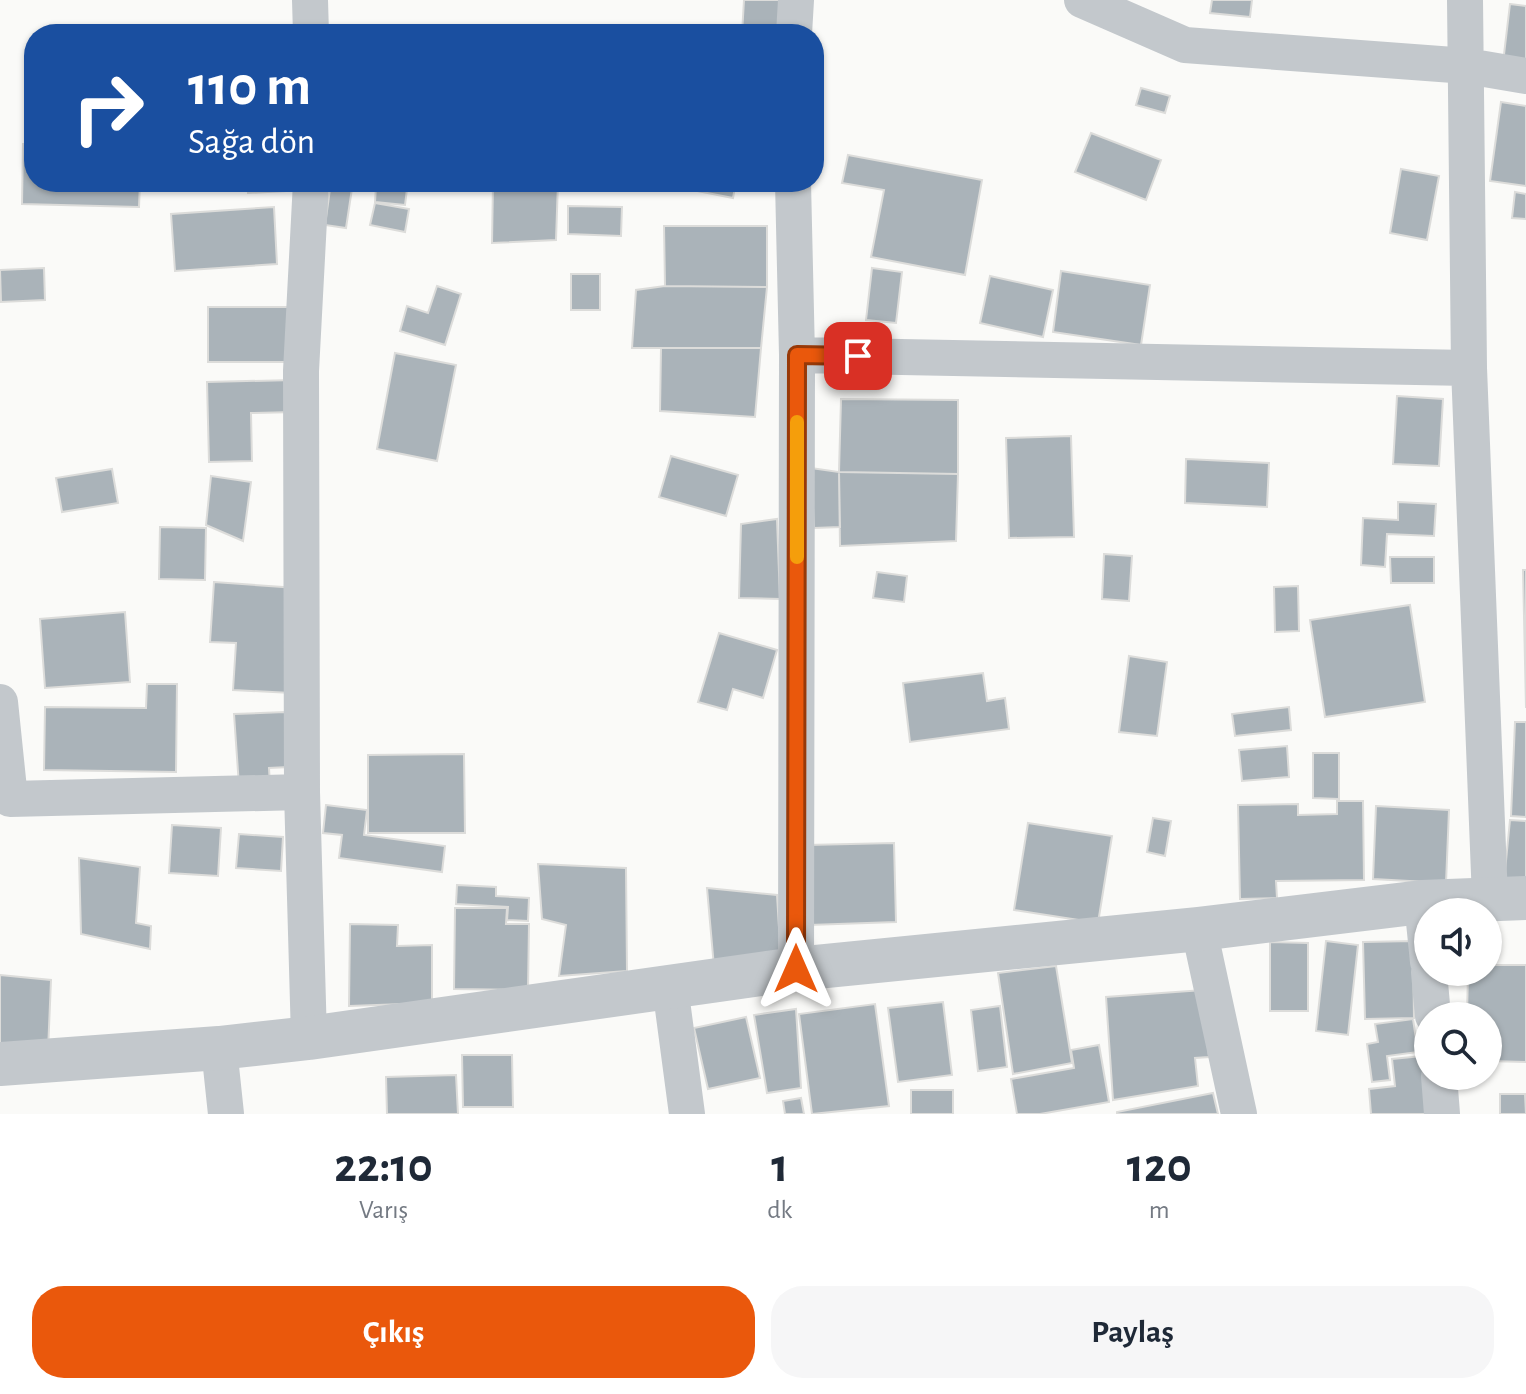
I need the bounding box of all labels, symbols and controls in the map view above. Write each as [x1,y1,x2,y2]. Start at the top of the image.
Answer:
icon: right [56,56,160,160]
text: 110 m [188,59,311,115]
text: Sağa dön [188,124,315,160]
pin [824,322,892,390]
icon: arrive [836,334,880,378]
map controls [1414,898,1502,1090]
button: sound [1414,898,1502,986]
position arrow [754,927,838,1011]
button: search [1414,1002,1502,1090]
text: 22:10 [334,1143,433,1191]
text: 1 [771,1143,788,1191]
text: 120 [1127,1143,1192,1191]
text: Varış [359,1197,408,1223]
text: dk [767,1197,792,1223]
text: m [1149,1197,1170,1223]
button: Çıkış [32,1286,755,1378]
button: Paylaş [771,1286,1494,1378]

